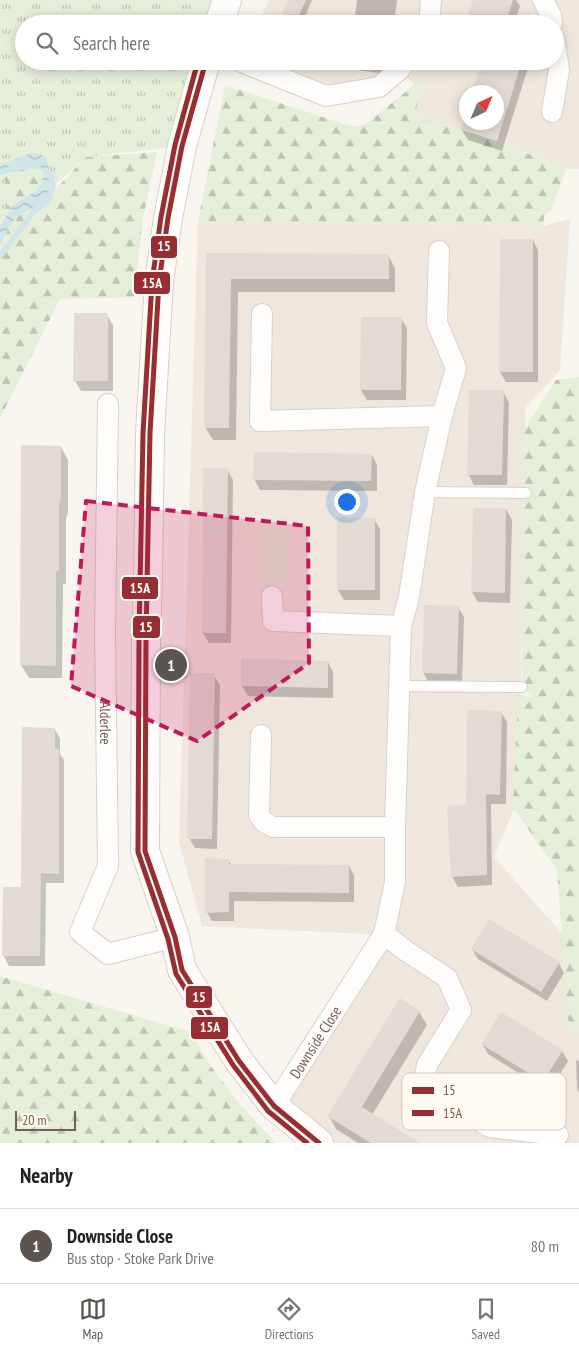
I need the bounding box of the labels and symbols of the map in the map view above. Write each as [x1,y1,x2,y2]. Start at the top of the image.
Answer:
north arrow [459,85,504,130]
line badge: 15 [150,235,178,259]
text: 15 [157,237,171,255]
line badge: 15A [133,271,171,295]
text: 15A [142,274,163,292]
your location [334,489,360,515]
line badge: 15A [121,576,159,600]
text: 15A [130,579,151,597]
line badge: 15 [132,615,161,639]
text: 15 [139,618,153,636]
pin: 1 [155,646,187,684]
street label: Alderlee [96,701,116,745]
line badge: 15 [185,985,213,1009]
text: 15 [192,988,206,1006]
street label: Downside Close [285,1002,345,1082]
line badge: 15A [190,1016,229,1040]
text: 15A [200,1018,221,1036]
legend [402,1073,566,1130]
text: 15 [443,1081,456,1099]
text: 15A [443,1104,463,1122]
scale bar [15,1108,76,1131]

